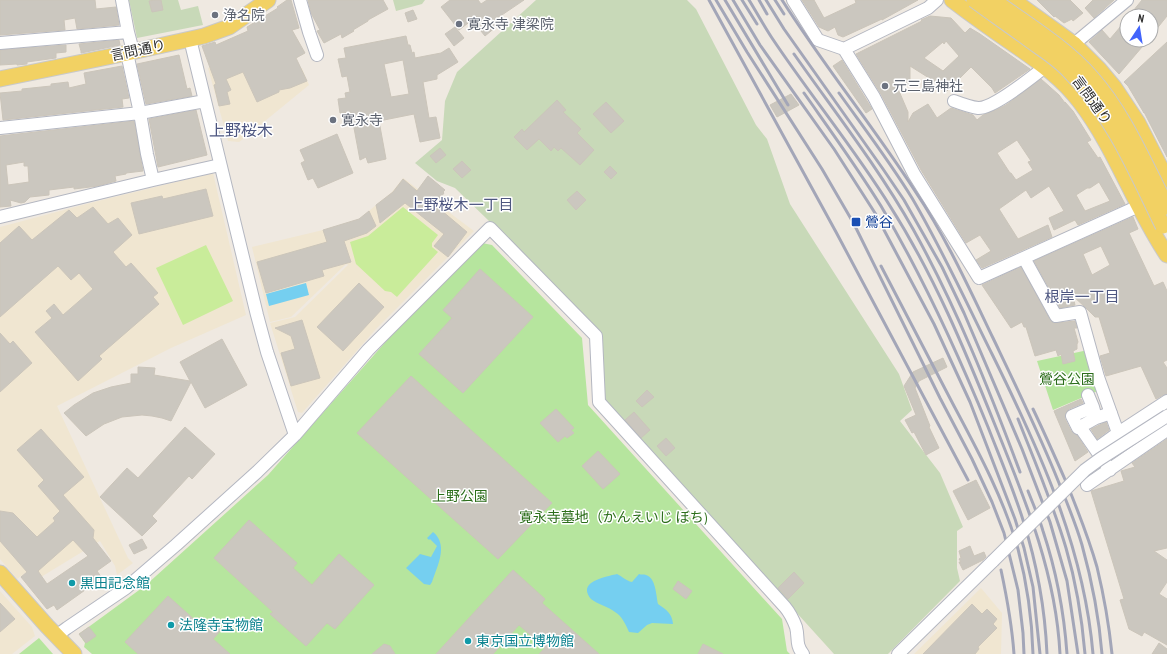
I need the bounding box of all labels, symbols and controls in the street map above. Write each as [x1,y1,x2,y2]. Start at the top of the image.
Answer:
place label: 浄名院 [223,6,265,24]
north arrow [1119,8,1159,48]
marker: 浄名院 [210,10,220,20]
text: N [1137,11,1145,26]
place label: 寛永寺 津梁院 [467,15,554,33]
marker: 寛永寺 津梁院 [454,19,464,29]
street label: 言問通り [109,35,167,65]
street label: 言問通り [1068,72,1116,128]
place label: 元三島神社 [893,77,963,95]
marker: 元三島神社 [880,81,890,91]
place label: 寛永寺 [341,111,383,129]
marker: 寛永寺 [328,115,338,125]
district label: 上野桜木 [209,120,273,140]
district label: 上野桜木一丁目 [408,195,514,214]
place label: 鶯谷 [865,213,893,231]
marker: 鶯谷 [850,216,862,228]
district label: 根岸一丁目 [1044,287,1120,306]
park label: 鶯谷公園 [1039,370,1095,388]
park label: 上野公園 [432,487,488,505]
park label: 寛永寺墓地（かんえいじ ぼち) [519,508,708,526]
place label: 黒田記念館 [80,574,150,592]
marker: 黒田記念館 [67,578,77,588]
place label: 法隆寺宝物館 [179,616,263,634]
marker: 法隆寺宝物館 [166,620,176,630]
place label: 東京国立博物館 [476,632,574,650]
marker: 東京国立博物館 [463,636,473,646]

